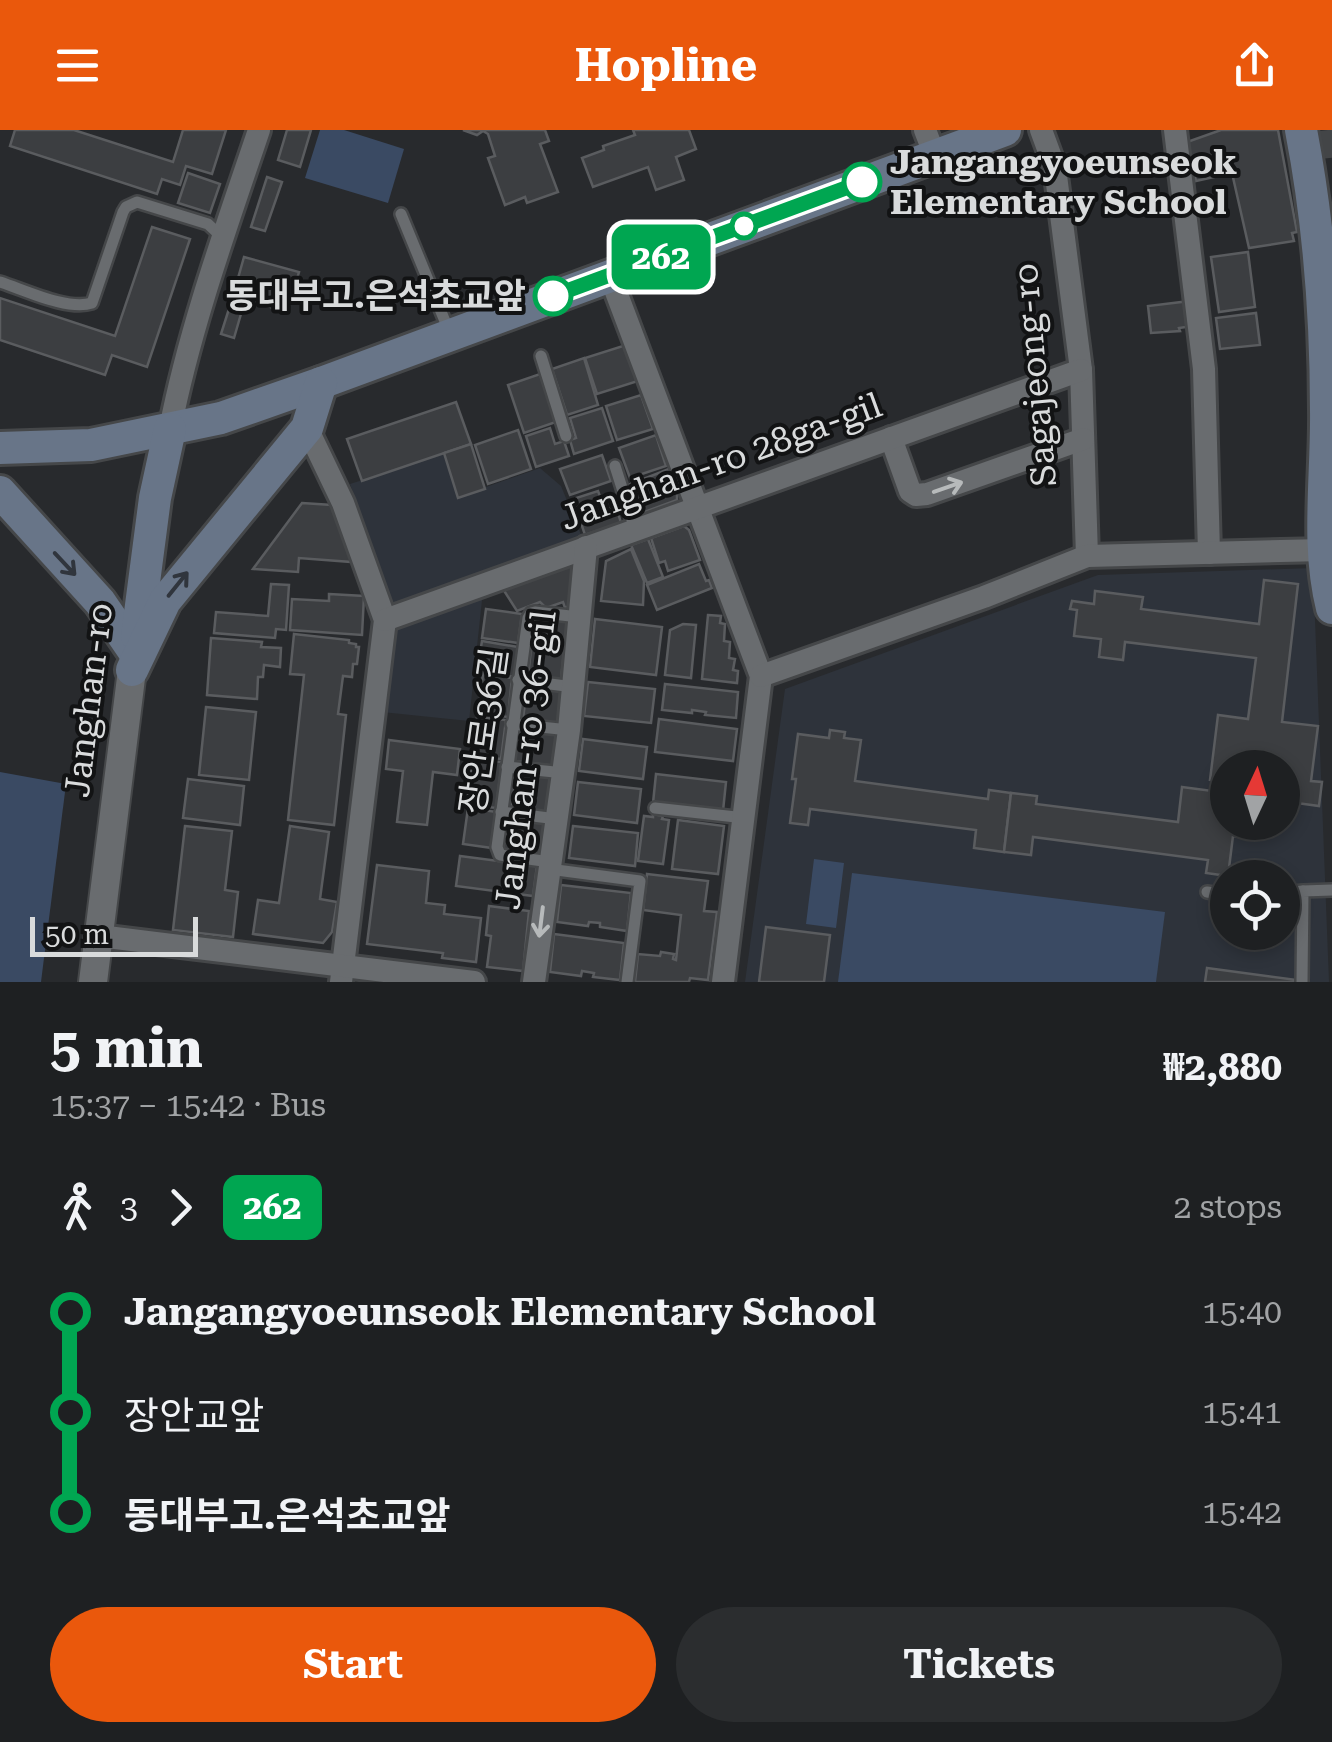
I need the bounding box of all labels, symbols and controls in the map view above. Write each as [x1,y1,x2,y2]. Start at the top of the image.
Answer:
icon: menu [50,38,105,93]
icon: share [1227,38,1282,93]
text: Hopline [575,39,757,92]
place label: Jangangyoeunseok Elementary School [890,142,1237,223]
marker: Jangangyoeunseok Elementary School [843,163,881,201]
unlabelled marker [731,213,757,239]
line badge: 262 [604,224,718,290]
text: 262 [632,237,690,278]
street label: Sagajeong-ro [1005,262,1065,488]
place label: 동대부고.은석초교앞 [225,276,526,317]
marker: 동대부고.은석초교앞 [534,277,572,315]
street label: Janghan-ro 28ga-gil [555,385,888,539]
one-way arrow [932,477,963,495]
one-way arrow [54,551,77,576]
one-way arrow [167,572,189,598]
street label: Janghan-ro [57,601,121,799]
street label: Janghan-ro 36-gil [487,608,565,912]
street label: 장안로36길 [452,645,516,817]
north arrow [1210,750,1300,840]
map controls [1210,750,1300,950]
button: locate [1210,860,1300,950]
one-way arrow [532,905,550,937]
scale bar [30,912,198,956]
text: 50 m [45,918,109,951]
text: 5 min [50,1016,203,1080]
text: ₩2,880 [1163,1045,1282,1089]
text: 15:37 – 15:42 · Bus [50,1086,326,1124]
icon: walk [50,1180,105,1235]
icon: forward [153,1180,208,1235]
text: 262 [243,1187,302,1228]
text: 3 [120,1188,138,1226]
text: 2 stops [1173,1188,1282,1226]
text: Jangangyoeunseok Elementary School [124,1290,876,1334]
text: 15:40 [1202,1293,1282,1331]
text: 15:41 [1202,1393,1282,1431]
text: 장안교앞 [124,1394,264,1438]
text: 15:42 [1202,1493,1282,1531]
text: 동대부고.은석초교앞 [124,1494,451,1538]
button: Start [50,1607,656,1722]
button: Tickets [676,1607,1282,1722]

